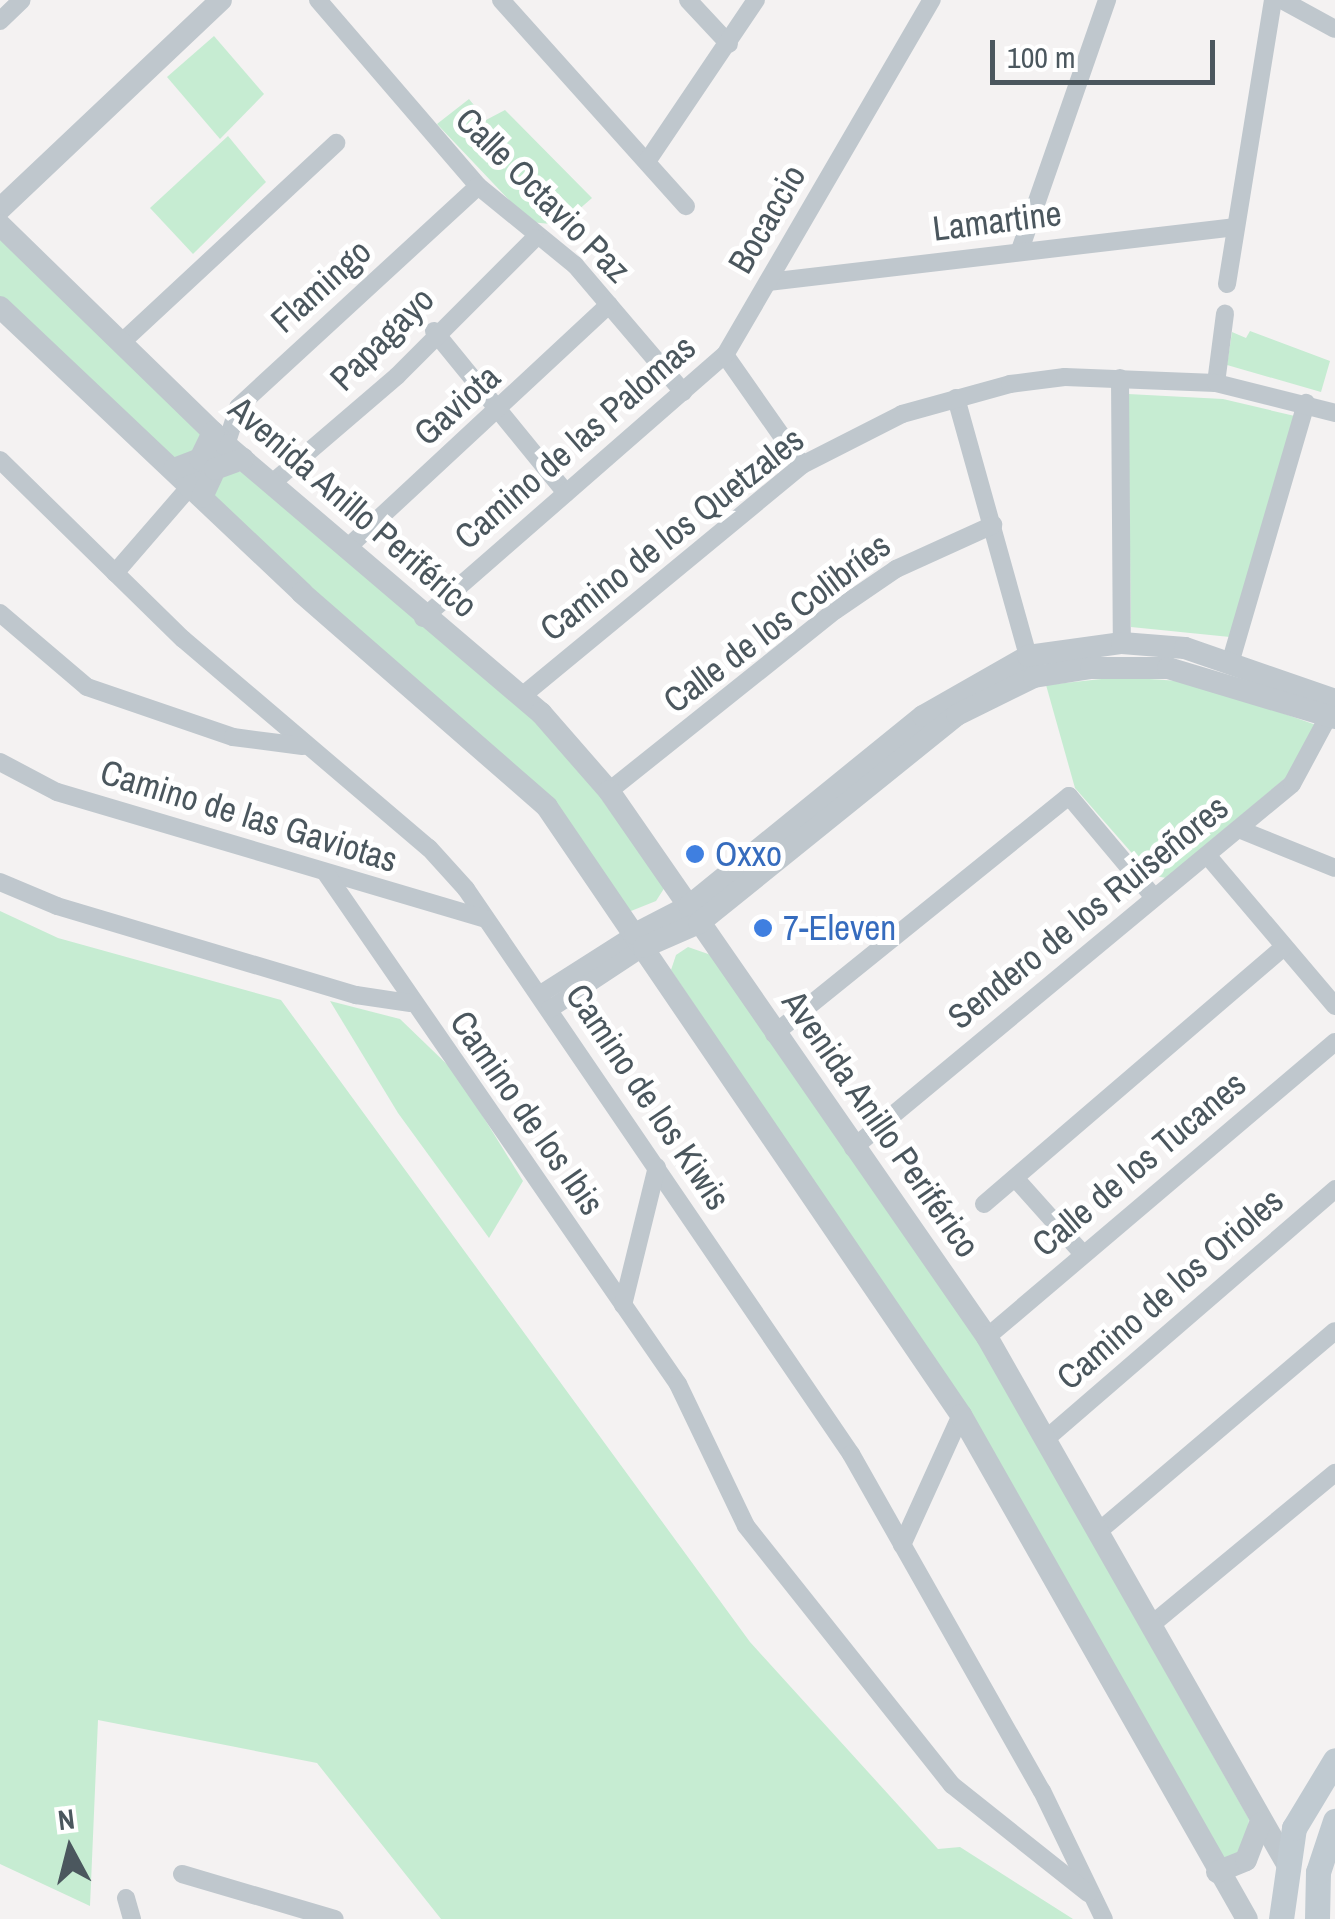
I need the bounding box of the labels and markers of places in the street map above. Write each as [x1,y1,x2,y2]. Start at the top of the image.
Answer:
place label: Oxxo [715,833,782,875]
marker: Oxxo [684,843,706,865]
place label: 7-Eleven [783,907,896,949]
marker: 7-Eleven [752,917,774,939]

